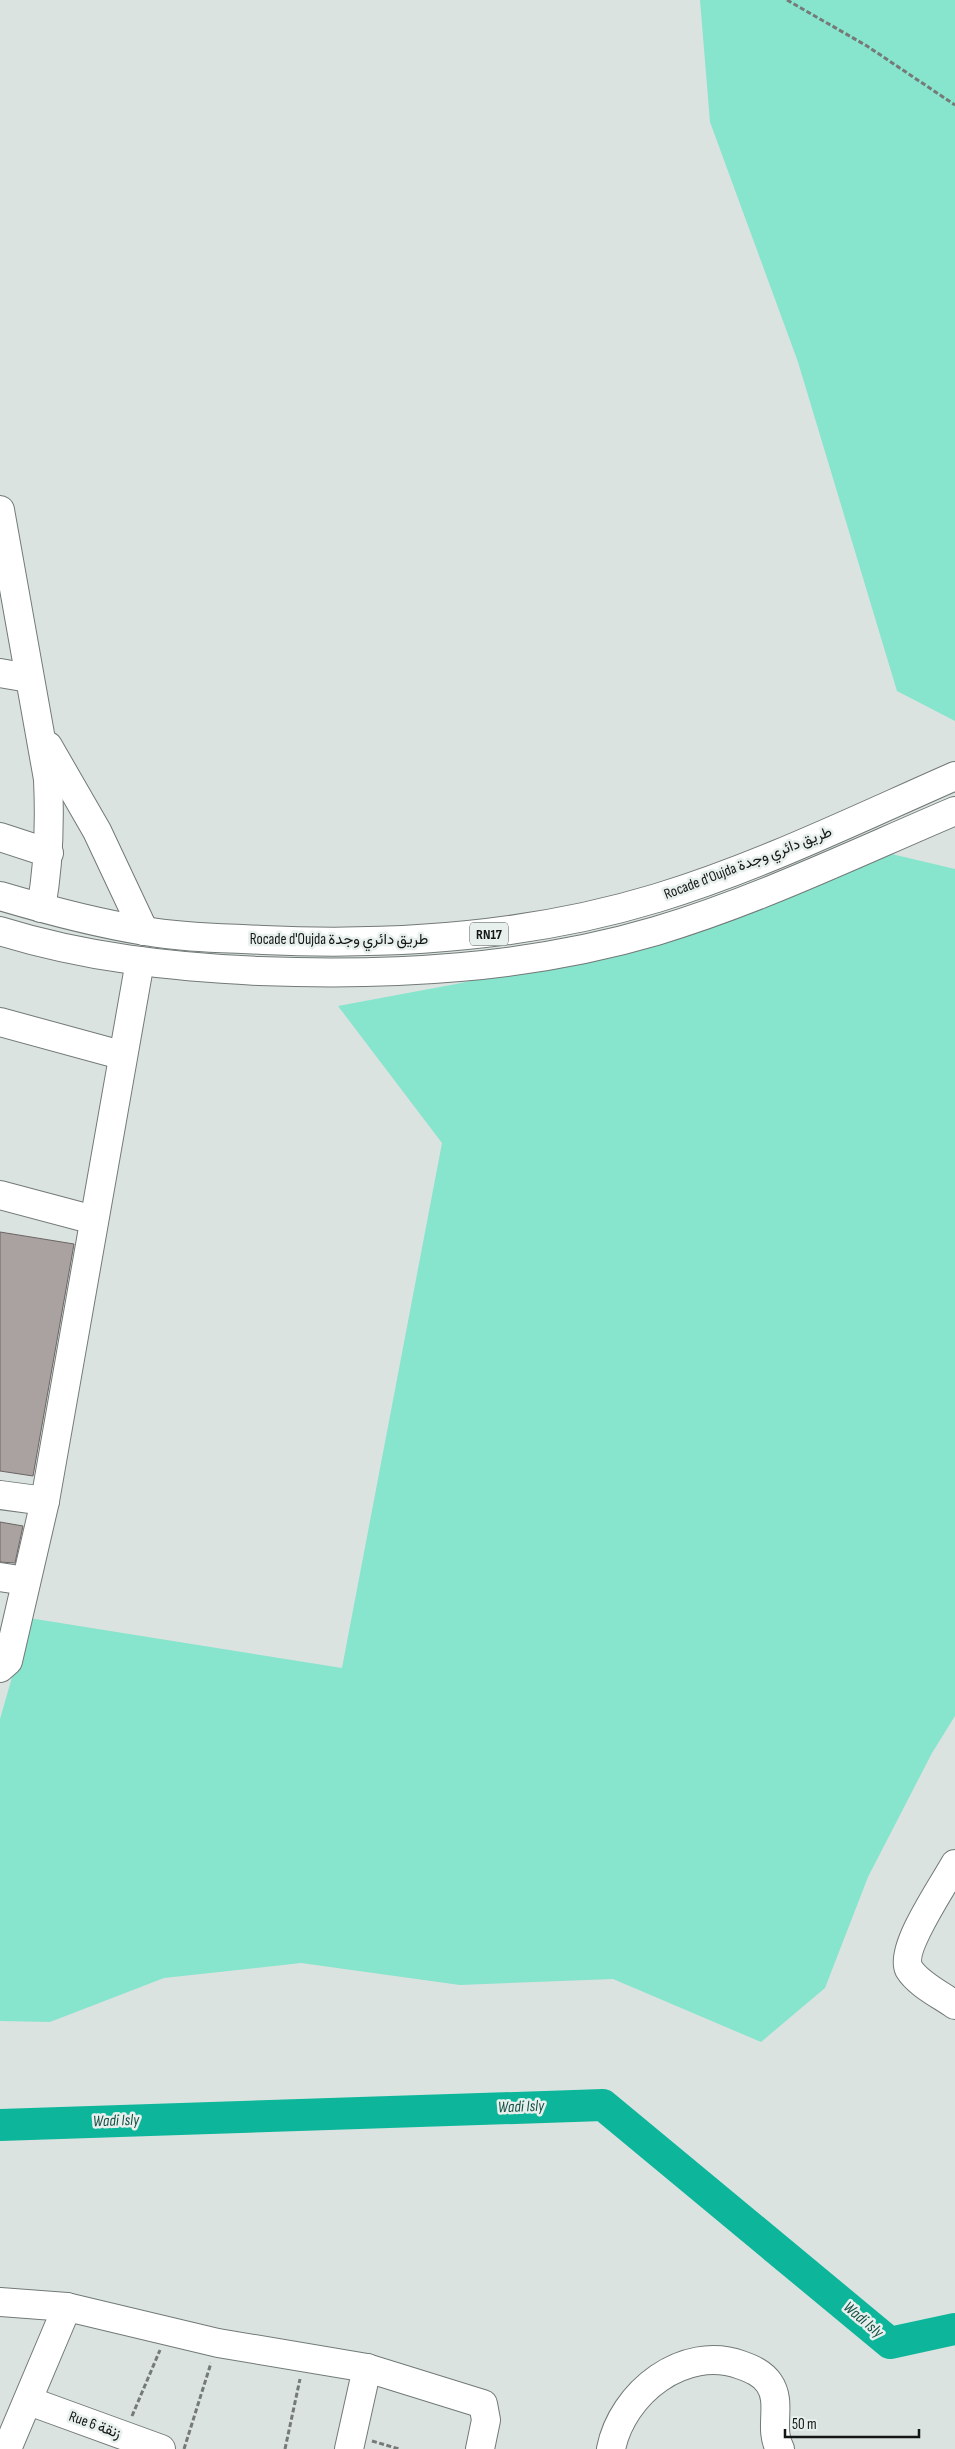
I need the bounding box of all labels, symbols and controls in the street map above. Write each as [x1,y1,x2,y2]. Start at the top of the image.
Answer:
street label: Rocade d'Oujda طريق دائري وجدة [661,822,836,907]
road number: RN17 [470,922,508,946]
street label: Rocade d'Oujda طريق دائري وجدة [250,930,428,952]
water label: Wadi Isly [498,2097,545,2117]
water label: Wadi Isly [93,2111,140,2131]
water label: Wadi Isly [839,2298,887,2343]
scale bar [785,2406,919,2438]
street label: Rue 6 زنقة [66,2407,124,2443]
text: 50 m [792,2415,817,2434]

